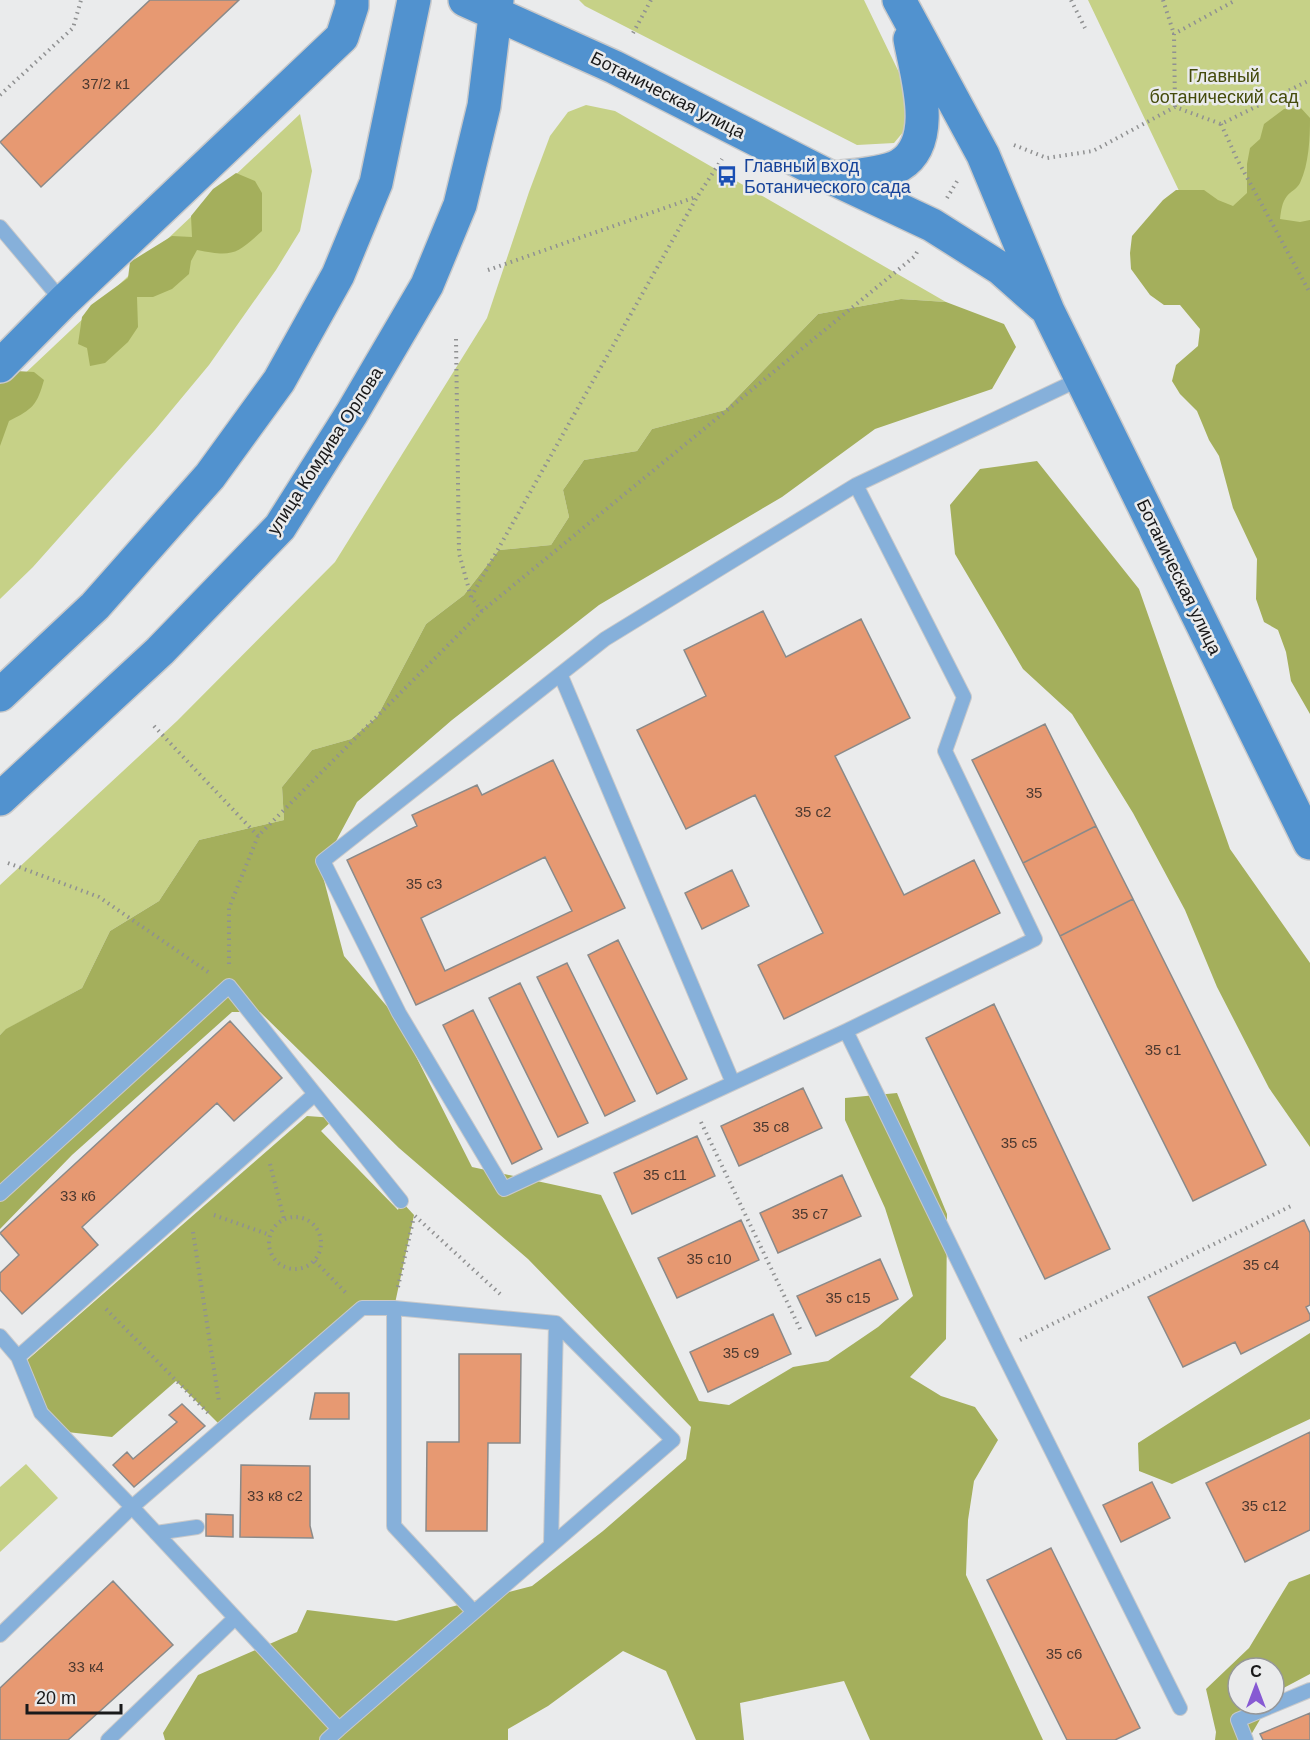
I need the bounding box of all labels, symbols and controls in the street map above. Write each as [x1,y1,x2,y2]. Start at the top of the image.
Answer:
street label: Ботаническая улица [588,47,749,143]
park label: Главный ботанический сад [1150,66,1299,107]
house number: 37/2 к1 [82,75,130,92]
place label: Главный вход Ботанического сада [744,156,912,197]
bus stop icon: Главный вход Ботанического сада [715,164,739,188]
street label: улица Комдива Орлова [263,363,387,539]
street label: Ботаническая улица [1133,496,1226,659]
house number: 35 [1026,784,1042,801]
house number: 35 с2 [795,803,831,820]
house number: 35 с3 [406,875,442,892]
house number: 35 с1 [1145,1041,1181,1058]
house number: 35 с8 [753,1118,789,1135]
house number: 35 с5 [1001,1134,1037,1151]
house number: 35 с11 [643,1166,687,1183]
house number: 33 к6 [60,1187,96,1204]
house number: 35 с7 [792,1205,828,1222]
house number: 35 с10 [686,1250,732,1267]
house number: 35 с4 [1243,1256,1279,1273]
house number: 35 с15 [825,1289,871,1306]
house number: 35 с9 [723,1344,759,1361]
house number: 33 к8 с2 [247,1487,303,1504]
house number: 35 с12 [1241,1497,1287,1514]
house number: 35 с6 [1046,1645,1082,1662]
north arrow [1226,1656,1286,1716]
house number: 33 к4 [68,1658,104,1675]
text: С [1250,1663,1262,1680]
scale bar [27,1677,122,1715]
text: 20 m [36,1688,76,1708]

